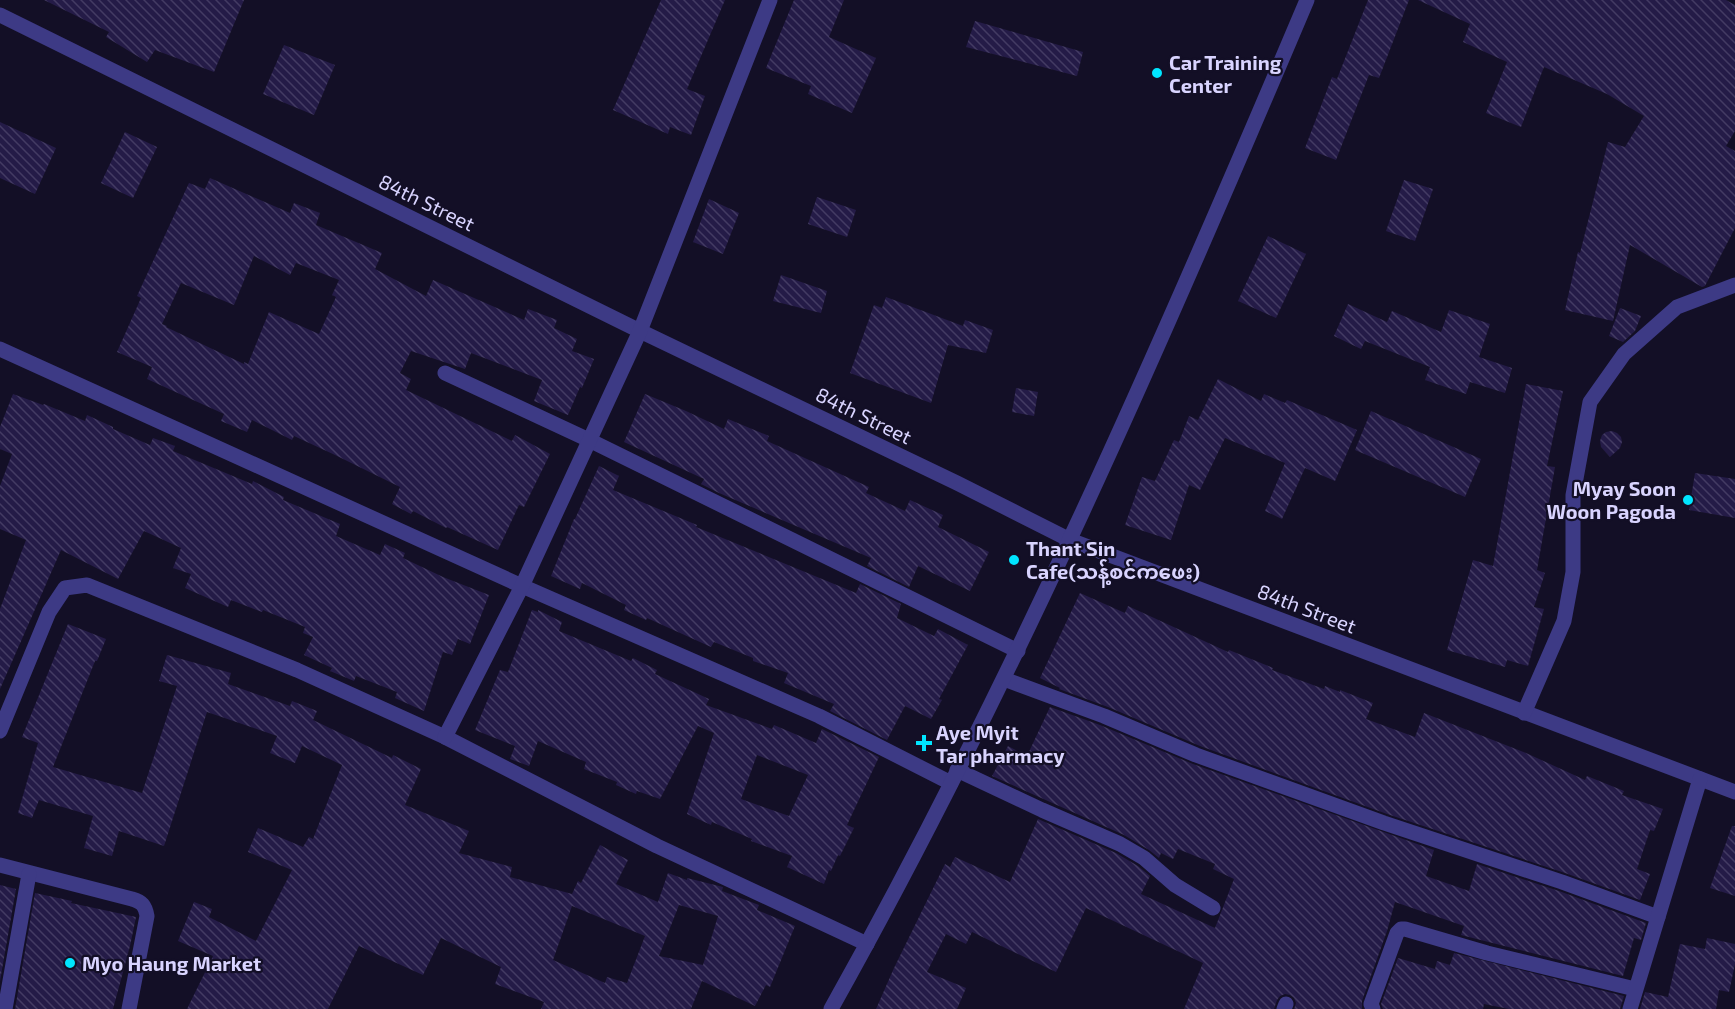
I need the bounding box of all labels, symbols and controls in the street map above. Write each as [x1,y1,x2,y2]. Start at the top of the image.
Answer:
place label: Car Training Center [1169,50,1282,97]
marker: Car Training Center [1150,66,1164,80]
street label: 84th Street [375,168,479,236]
street label: 84th Street [812,381,916,449]
place label: Myay Soon Woon Pagoda [1547,476,1676,523]
marker: Myay Soon Woon Pagoda [1681,493,1695,507]
place label: Thant Sin Cafe(သန့်စင်ကဖေး) [1026,536,1200,588]
marker: Thant Sin Cafe(သန့်စင်ကဖေး) [1007,553,1021,567]
street label: 84th Street [1254,578,1360,638]
place label: Aye Myit Tar pharmacy [936,720,1065,768]
marker: Aye Myit Tar pharmacy [917,736,931,750]
place label: Myo Haung Market [82,951,261,976]
marker: Myo Haung Market [63,956,77,970]

